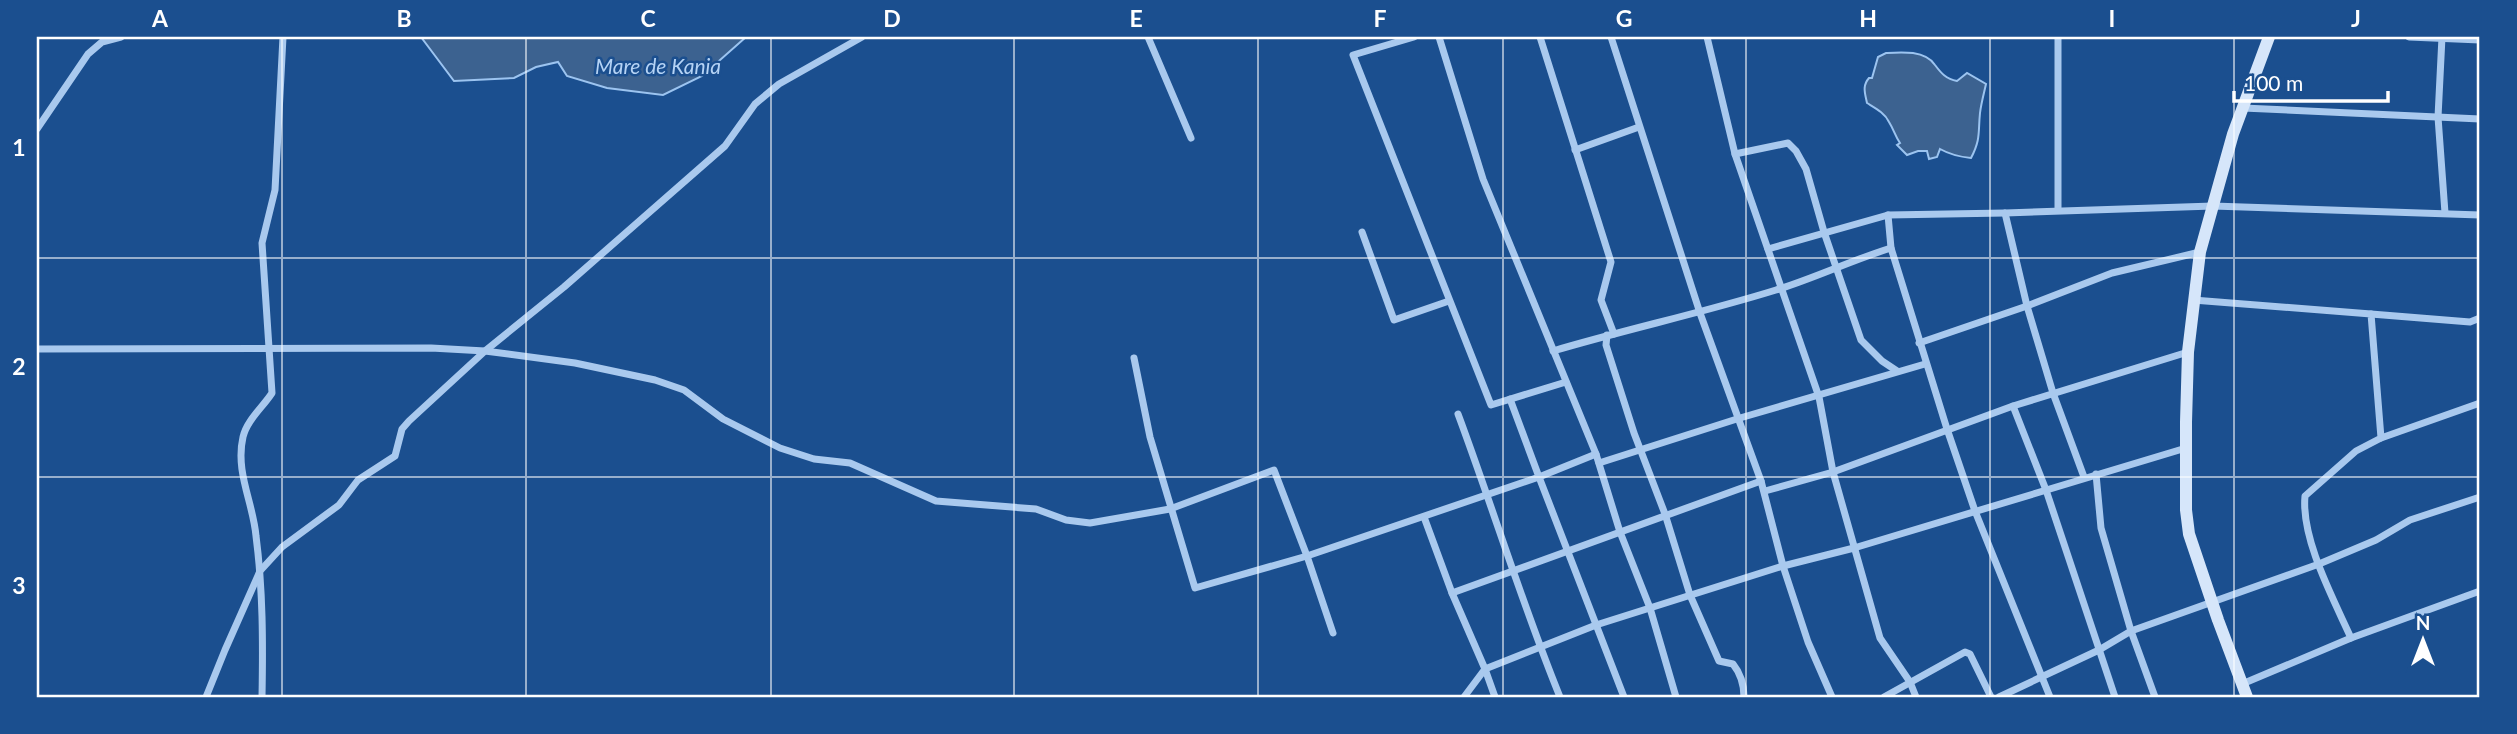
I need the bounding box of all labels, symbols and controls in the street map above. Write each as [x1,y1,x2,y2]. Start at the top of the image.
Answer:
text: A [151,4,169,32]
text: B [396,4,412,32]
text: C [640,4,656,32]
text: D [883,4,901,32]
text: E [1129,4,1143,32]
text: F [1373,4,1387,32]
text: G [1616,4,1632,32]
text: H [1859,4,1877,32]
text: I [2109,4,2115,32]
text: J [2351,4,2361,32]
water label: Mare de Kania [595,53,721,78]
scale bar [2234,60,2388,104]
text: 100 m [2244,70,2303,95]
text: 1 [12,133,26,161]
text: 2 [12,352,26,380]
text: 3 [12,571,26,599]
north arrow [2388,604,2458,674]
text: N [2416,611,2430,634]

